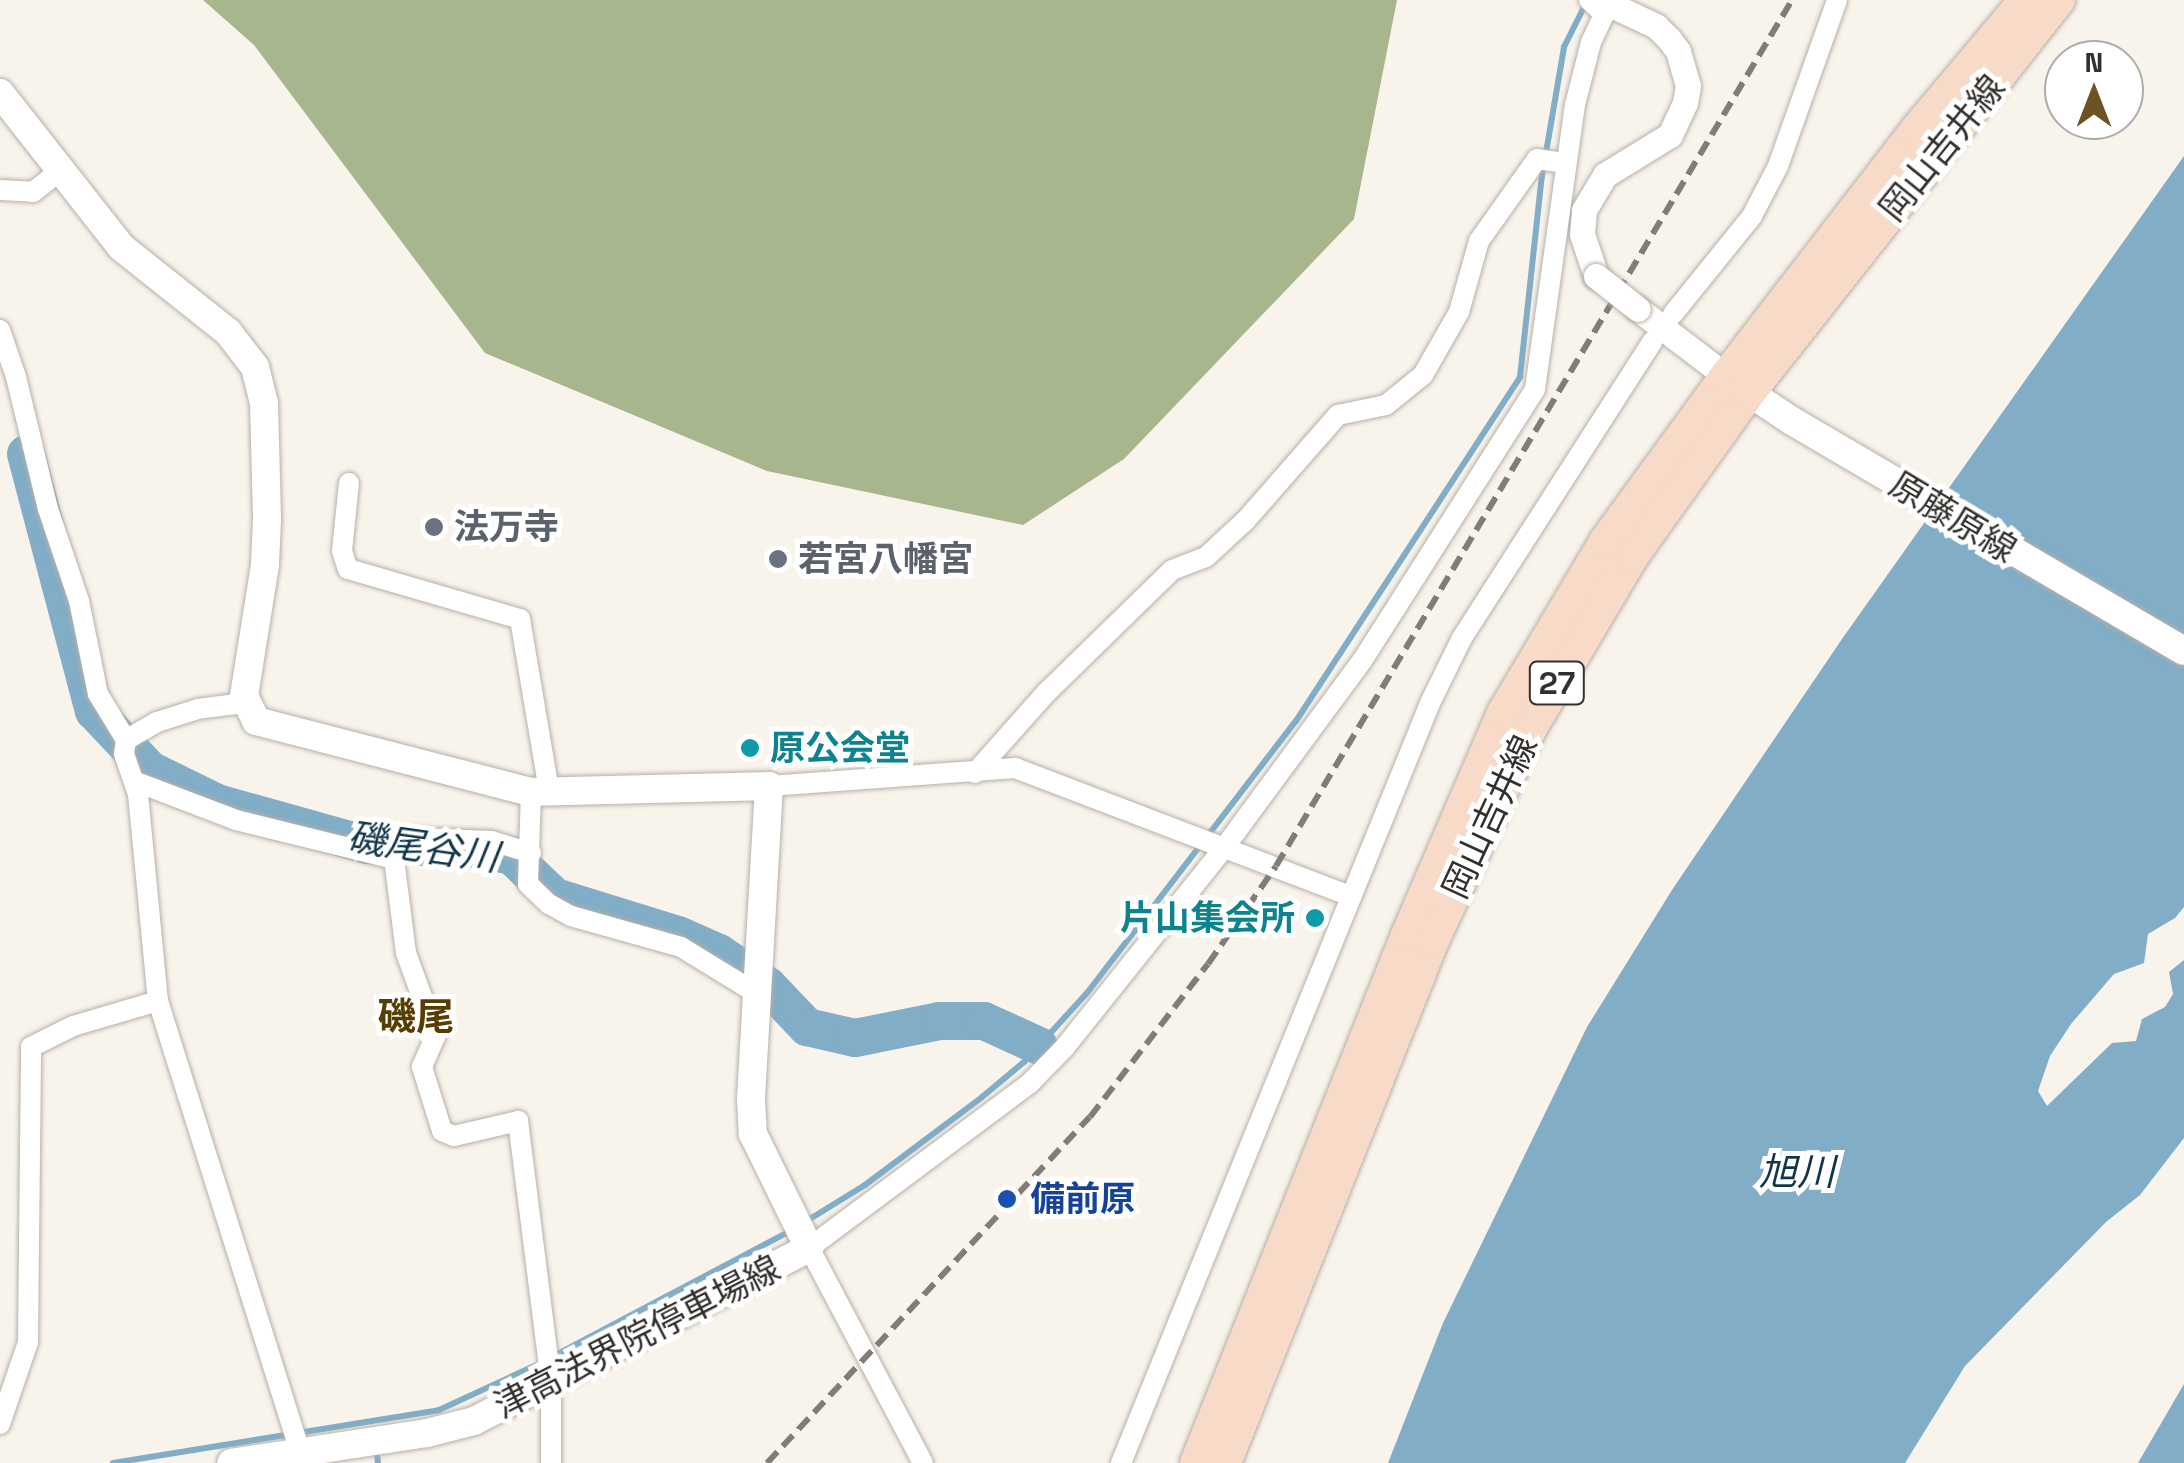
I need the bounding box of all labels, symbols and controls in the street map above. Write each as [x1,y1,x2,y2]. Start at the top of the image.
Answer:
north arrow [2044,40,2144,140]
text: N [2085,44,2103,80]
street label: 岡山吉井線 [1871,67,2013,229]
street label: 原藤原線 [1882,463,2024,571]
place label: 法万寺 [454,506,559,548]
marker: 法万寺 [423,516,445,538]
place label: 若宮八幡宮 [798,538,973,580]
marker: 若宮八幡宮 [767,548,789,570]
road number: 27 [1527,656,1587,710]
place label: 原公会堂 [770,727,910,769]
street label: 岡山吉井線 [1434,729,1546,905]
marker: 原公会堂 [739,737,761,759]
water label: 磯尾谷川 [345,815,501,881]
place label: 片山集会所 [1120,897,1295,939]
marker: 片山集会所 [1304,907,1326,929]
district label: 磯尾 [378,995,454,1041]
water label: 旭川 [1759,1150,1835,1196]
place label: 備前原 [1030,1178,1135,1220]
marker: 備前原 [994,1186,1020,1212]
street label: 津高法界院停車場線 [487,1247,787,1427]

